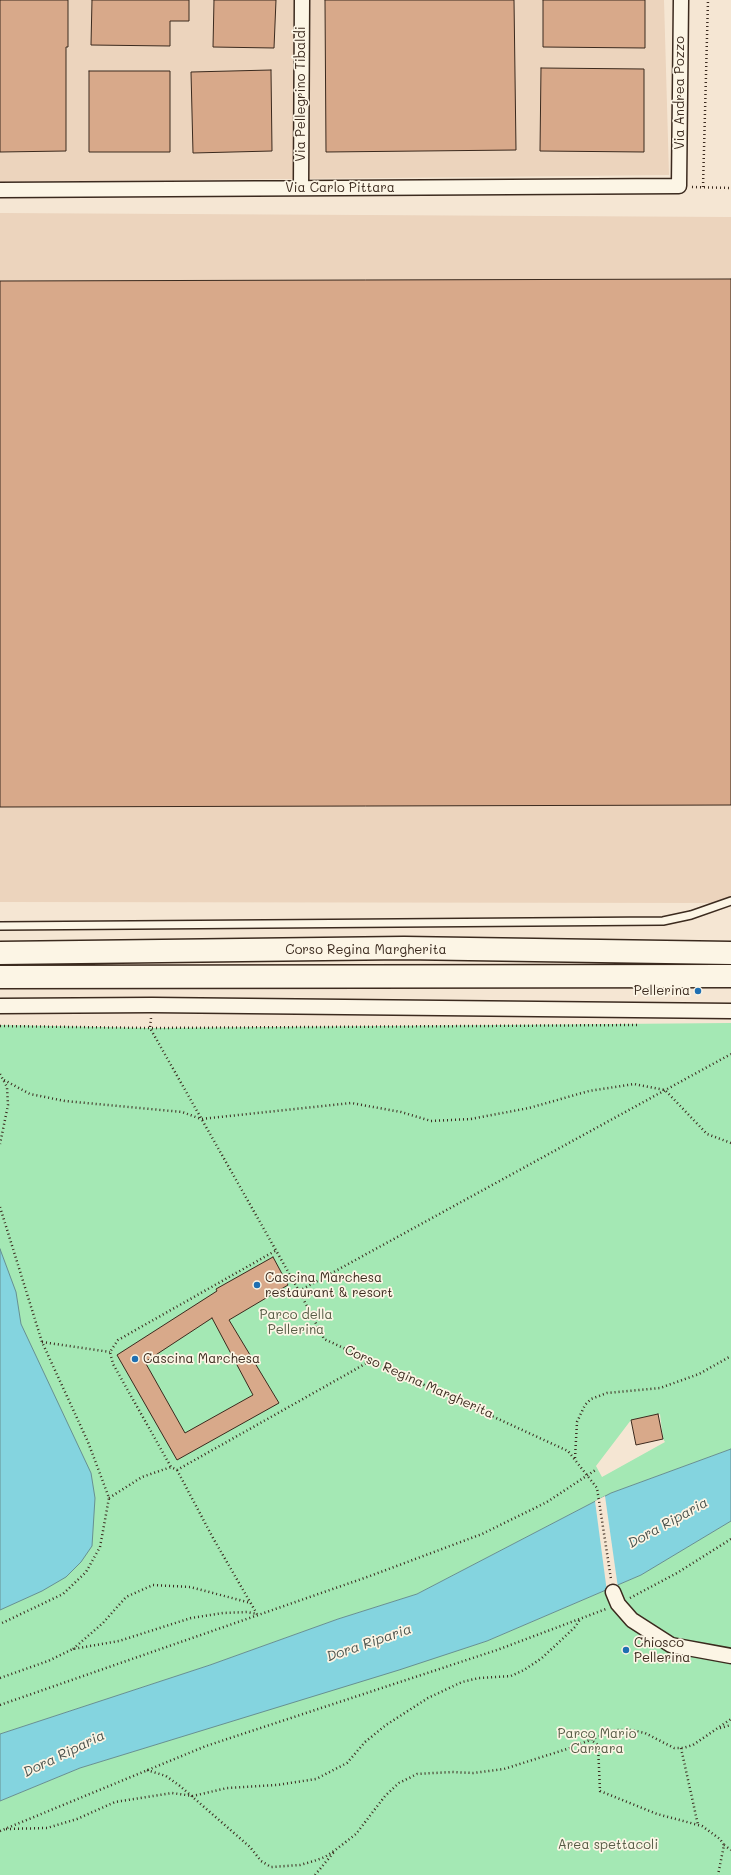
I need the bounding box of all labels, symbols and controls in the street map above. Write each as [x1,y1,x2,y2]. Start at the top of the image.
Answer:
street label: Via Pellegrino Tibaldi [293,26,309,162]
street label: Via Andrea Pozzo [672,36,688,150]
street label: Via Carlo Pittara [285,180,395,196]
street label: Corso Regina Margherita [285,942,447,958]
place label: Pellerina [634,983,690,999]
marker: Pellerina [693,986,703,996]
place label: Cascina Marchesa restaurant & resort [265,1270,393,1301]
marker: Cascina Marchesa restaurant & resort [252,1280,262,1290]
park label: Parco della Pellerina [260,1307,332,1338]
street label: Corso Regina Margherita [342,1342,496,1422]
place label: Cascina Marchesa [143,1351,260,1367]
marker: Cascina Marchesa [130,1354,140,1364]
water label: Dora Riparia [625,1494,711,1552]
water label: Dora Riparia [324,1621,414,1665]
place label: Chiosco Pellerina [634,1635,690,1666]
marker: Chiosco Pellerina [621,1645,631,1655]
park label: Parco Mario Carrara [558,1726,636,1757]
water label: Dora Riparia [20,1727,108,1781]
park label: Area spettacoli [558,1837,658,1853]

